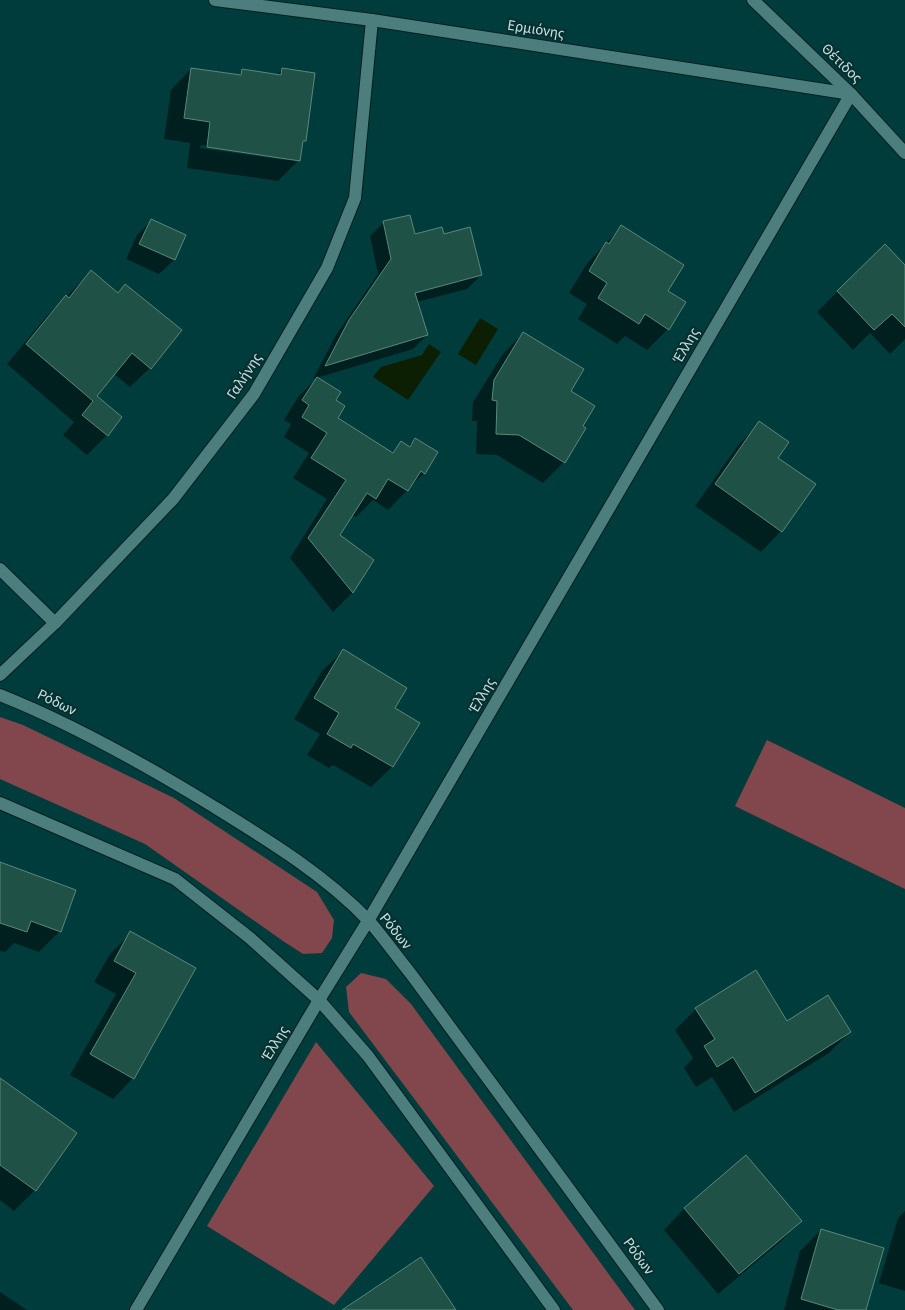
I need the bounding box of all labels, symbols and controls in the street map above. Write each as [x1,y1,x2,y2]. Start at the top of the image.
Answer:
street label: Ερμιόνης [506,15,567,44]
street label: Θέτιδος [817,39,867,88]
street label: Έλλης [667,323,705,368]
street label: Γαλήνης [222,349,268,404]
street label: Έλλης [463,673,501,718]
street label: Ρόδων [34,684,80,721]
street label: Ρόδων [374,909,417,954]
street label: Έλλης [256,1021,294,1066]
street label: Ρόδων [618,1233,659,1279]

